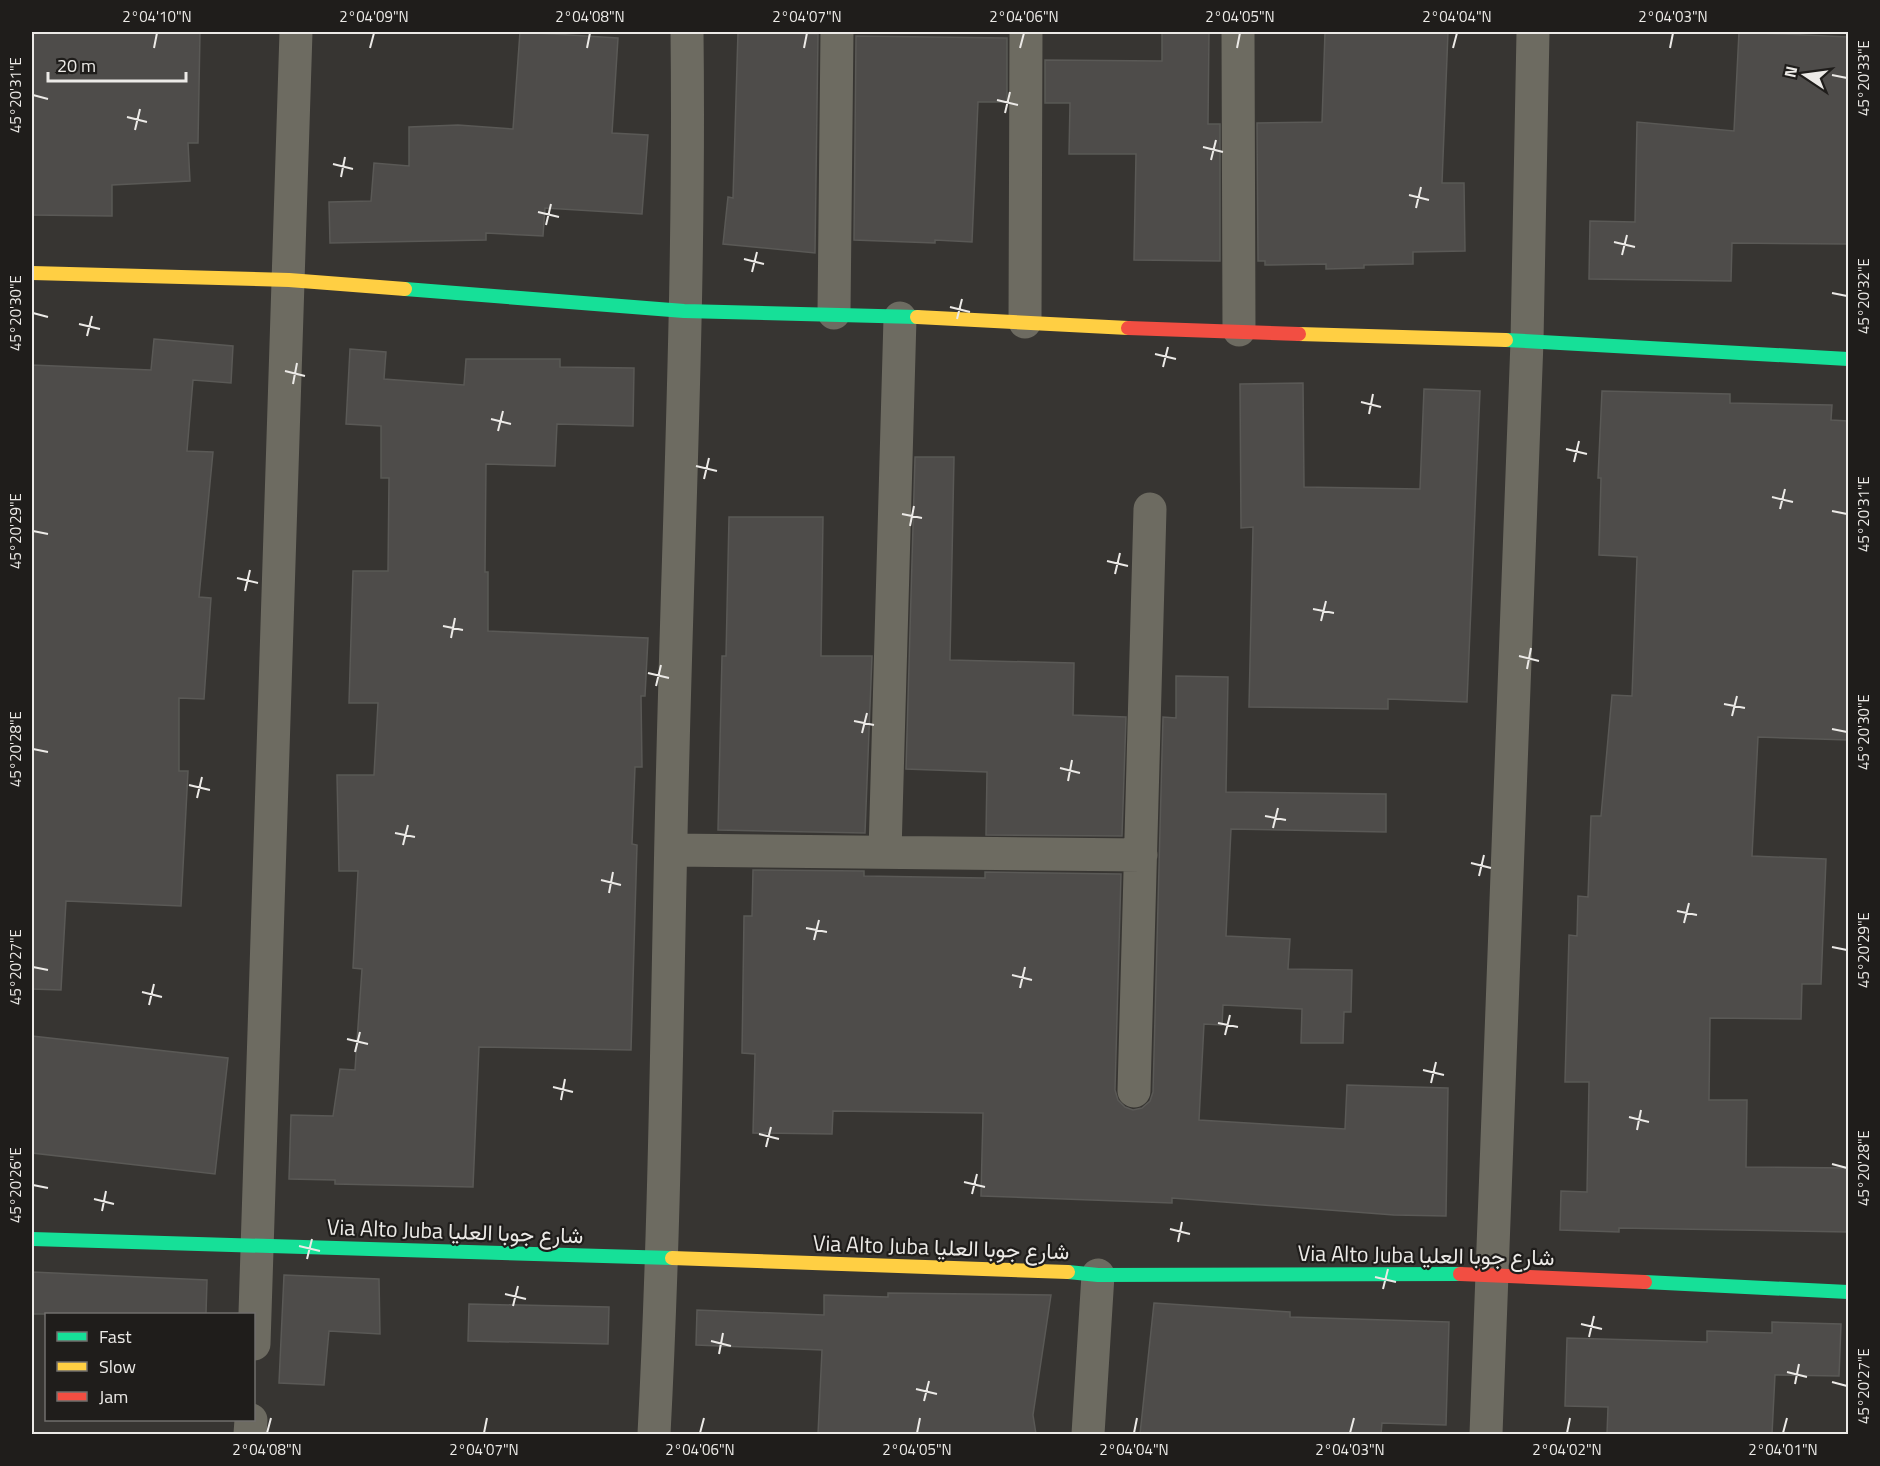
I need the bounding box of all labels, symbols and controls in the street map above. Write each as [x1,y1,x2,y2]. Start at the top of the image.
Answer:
text: 2°04'10"N [122,5,192,28]
text: 2°04'09"N [339,5,409,28]
text: 2°04'08"N [555,5,625,28]
text: 2°04'07"N [772,5,842,28]
text: 2°04'06"N [989,5,1059,28]
text: 2°04'05"N [1205,5,1275,28]
text: 2°04'04"N [1422,5,1492,28]
text: 2°04'03"N [1638,5,1708,28]
text: 45°20'33"E [1852,40,1875,116]
scale bar [48,45,186,83]
north arrow [1775,45,1835,105]
text: 20 m [57,52,96,79]
text: 45°20'31"E [4,57,27,133]
text: N [1777,64,1803,80]
text: 45°20'32"E [1852,258,1875,334]
text: 45°20'30"E [4,275,27,351]
text: 45°20'31"E [1852,476,1875,552]
text: 45°20'29"E [4,493,27,569]
text: 45°20'30"E [1852,694,1875,770]
text: 45°20'28"E [4,711,27,787]
text: 45°20'29"E [1852,912,1875,988]
text: 45°20'27"E [4,929,27,1005]
text: 45°20'28"E [1852,1130,1875,1206]
text: 45°20'26"E [4,1147,27,1223]
street label: Via Alto Juba شارع جوبا العليا [326,1210,584,1252]
street label: Via Alto Juba شارع جوبا العليا [812,1226,1070,1268]
street label: Via Alto Juba شارع جوبا العليا [1297,1236,1555,1274]
legend [45,1313,255,1421]
text: Fast [99,1323,132,1350]
text: 45°20'27"E [1852,1348,1875,1424]
text: Slow [99,1353,136,1380]
text: Jam [99,1383,128,1410]
text: 2°04'08"N [232,1438,302,1461]
text: 2°04'07"N [449,1438,519,1461]
text: 2°04'06"N [665,1438,735,1461]
text: 2°04'05"N [882,1438,952,1461]
text: 2°04'04"N [1099,1438,1169,1461]
text: 2°04'03"N [1315,1438,1385,1461]
text: 2°04'02"N [1532,1438,1602,1461]
text: 2°04'01"N [1748,1438,1818,1461]

